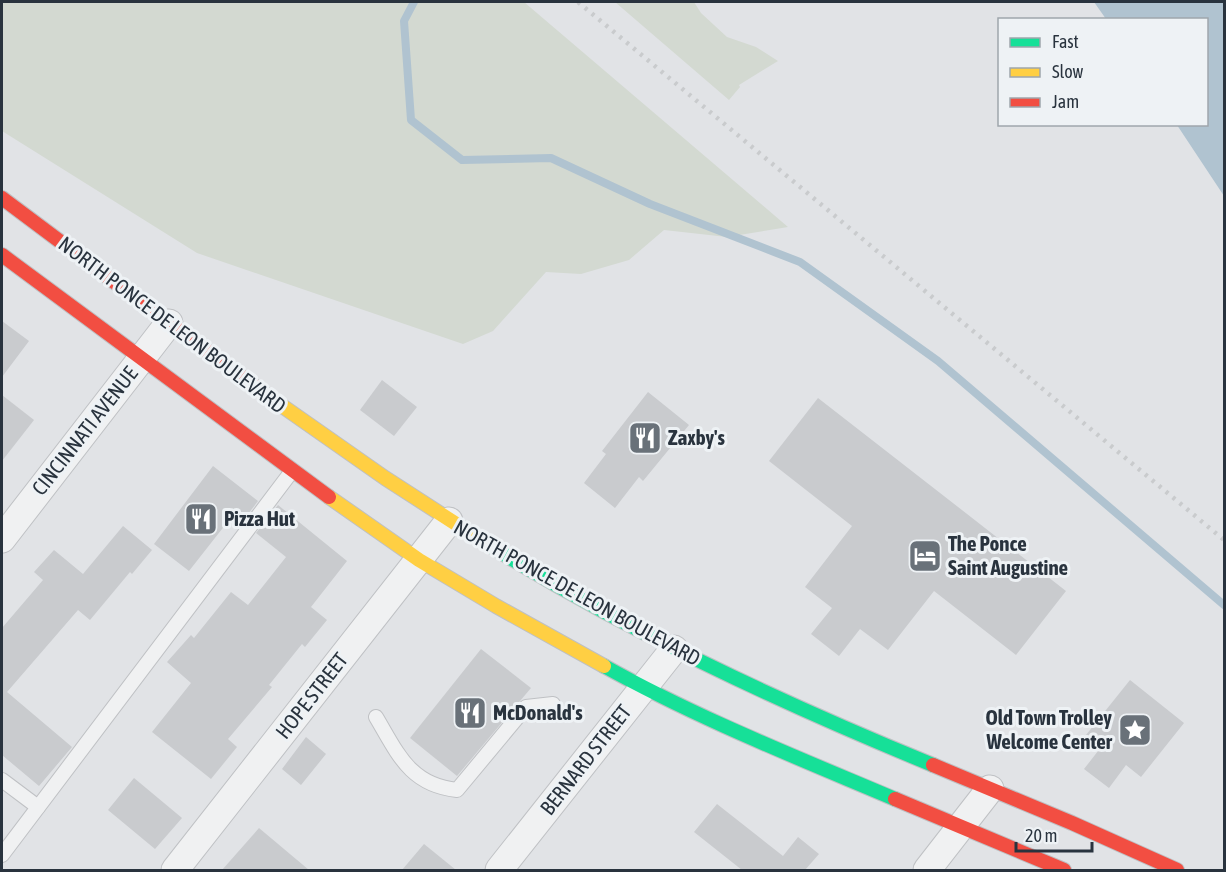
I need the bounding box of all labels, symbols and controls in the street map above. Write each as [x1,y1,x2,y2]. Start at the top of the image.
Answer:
legend [998,18,1208,126]
text: Fast [1052,31,1079,52]
text: Slow [1052,61,1083,82]
text: Jam [1052,91,1079,112]
street label: NORTH PONCE DE LEON BOULEVARD [54,231,291,417]
street label: CINCINNATI AVENUE [27,361,142,499]
restaurant icon: Zaxby's [627,420,663,456]
place label: Zaxby's [668,425,726,449]
restaurant icon: Pizza Hut [183,501,219,537]
place label: Pizza Hut [224,506,295,530]
street label: NORTH PONCE DE LEON BOULEVARD [450,514,705,670]
place label: The Ponce Saint Augustine [948,531,1068,579]
hotel icon: The Ponce Saint Augustine [907,538,943,574]
street label: HOPE STREET [270,648,352,743]
restaurant icon: McDonald's [452,695,488,731]
place label: McDonald's [493,700,583,724]
street label: BERNARD STREET [535,700,636,819]
place label: Old Town Trolley Welcome Center [985,705,1113,753]
place icon: Old Town Trolley Welcome Center [1117,712,1153,748]
scale bar [1016,815,1092,853]
text: 20 m [1025,825,1057,846]

